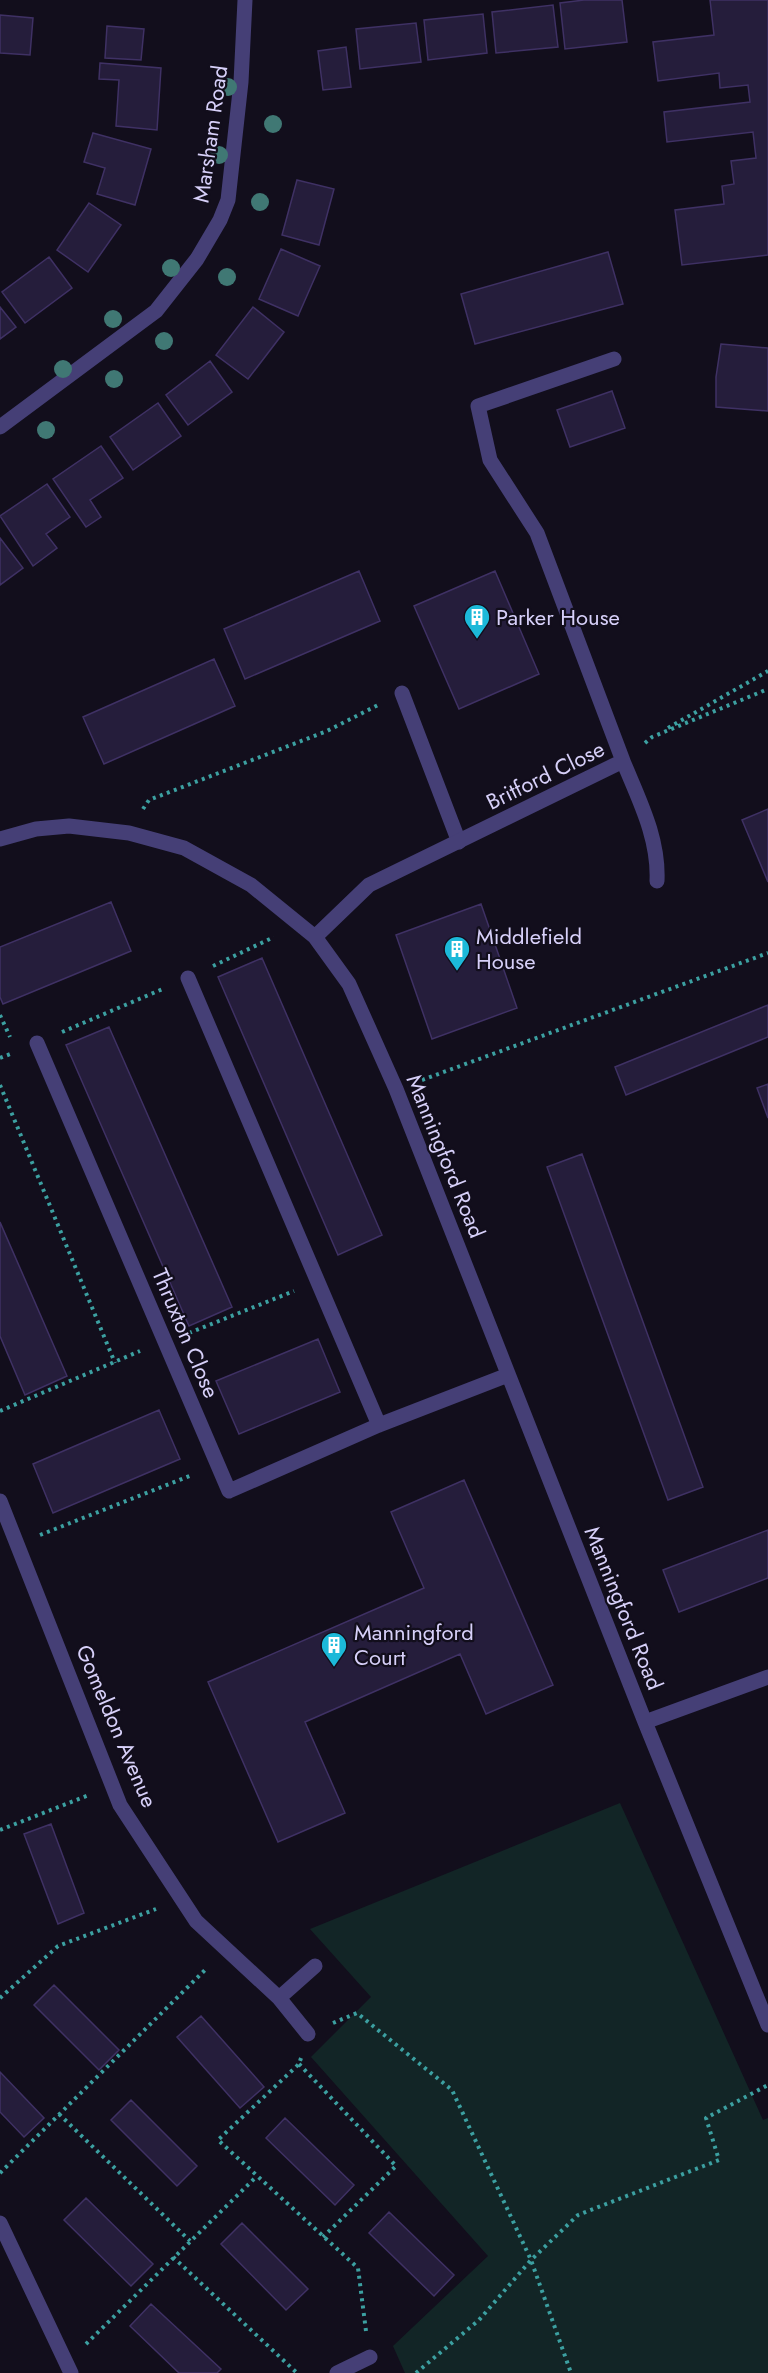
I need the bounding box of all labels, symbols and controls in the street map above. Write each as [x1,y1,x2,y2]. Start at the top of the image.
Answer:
street label: Marsham Road [185,63,235,205]
place label: Parker House [496,601,620,633]
building icon: Parker House [462,602,492,640]
street label: Britford Close [480,733,610,817]
place label: Middlefield House [476,920,582,977]
building icon: Middlefield House [442,934,472,972]
street label: Manningford Road [399,1069,493,1243]
street label: Thruxton Close [144,1263,228,1403]
street label: Manningford Road [577,1521,671,1695]
place label: Manningford Court [354,1616,474,1673]
building icon: Manningford Court [319,1630,349,1668]
street label: Gomeldon Avenue [68,1640,166,1812]

